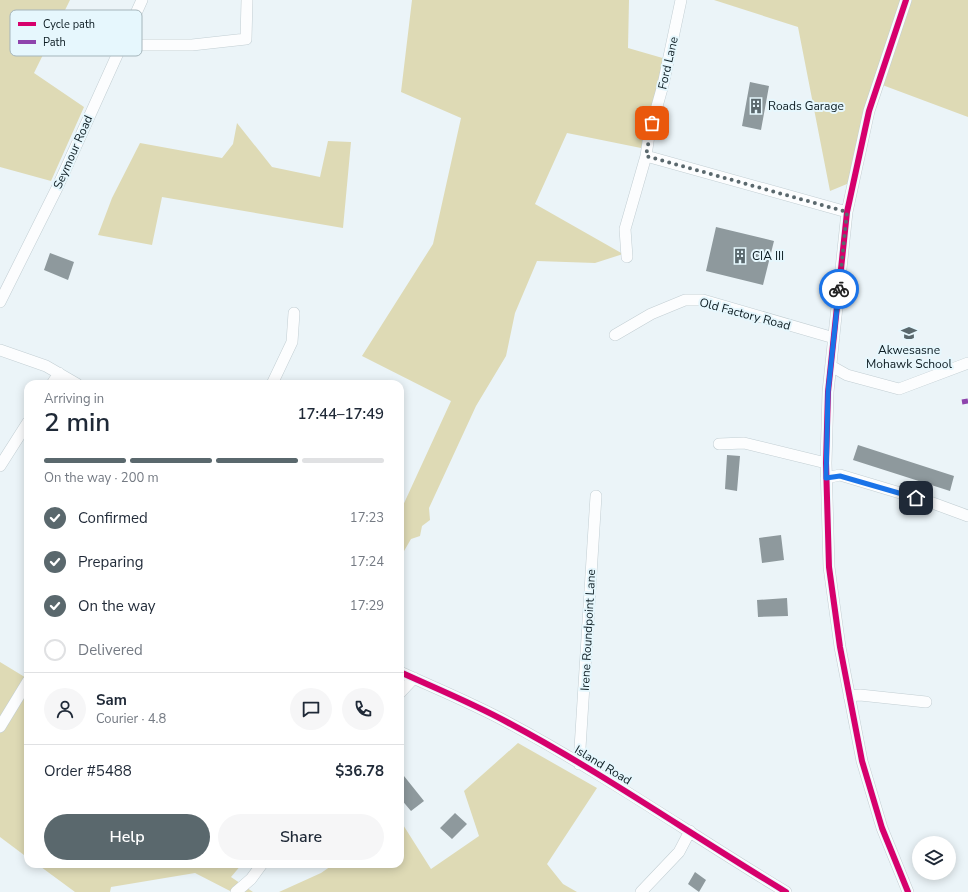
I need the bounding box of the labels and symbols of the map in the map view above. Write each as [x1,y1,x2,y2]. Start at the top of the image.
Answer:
legend [10,10,142,56]
text: Cycle path [43,17,95,32]
text: Path [43,35,66,50]
street label: Ford Lane [654,35,682,91]
building icon: Roads Garage [747,97,765,115]
place label: Roads Garage [768,98,844,114]
pin [635,106,669,140]
street label: Seymour Road [50,113,96,191]
building icon: CIA III [731,247,749,265]
place label: CIA III [752,248,784,264]
courier [819,269,859,309]
street label: Old Factory Road [698,294,792,334]
school or university icon: Akwesasne Mohawk School [900,324,918,342]
place label: Akwesasne Mohawk School [866,342,952,372]
pin [899,481,933,515]
street label: Irene Roundpoint Lane [577,569,599,691]
street label: Island Road [572,742,634,788]

